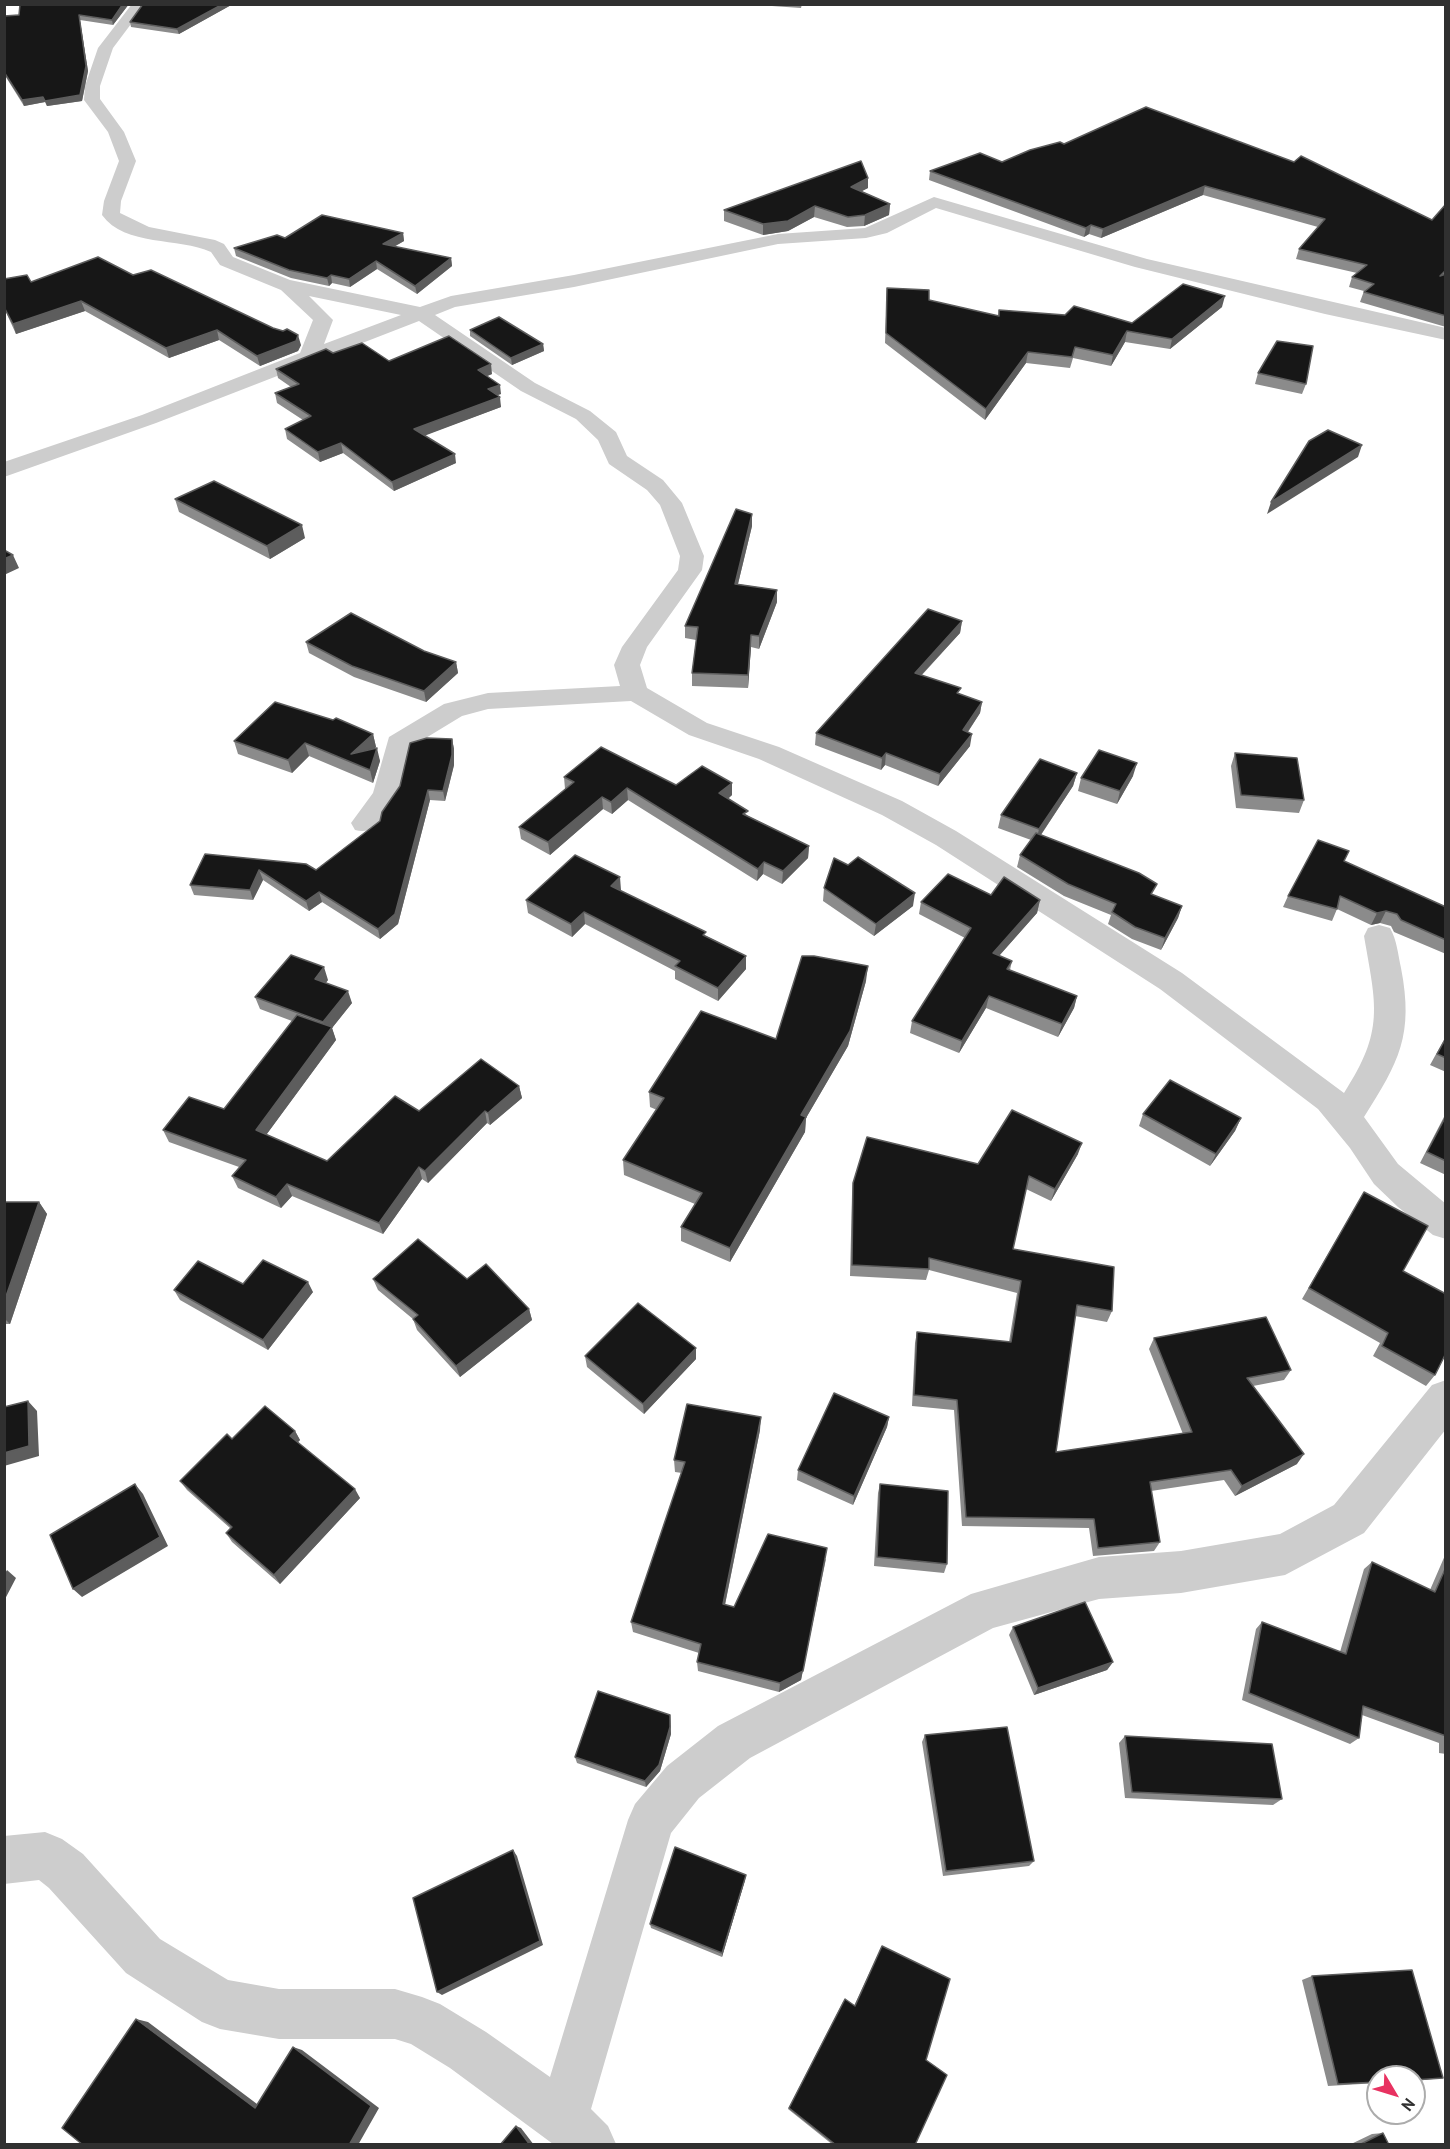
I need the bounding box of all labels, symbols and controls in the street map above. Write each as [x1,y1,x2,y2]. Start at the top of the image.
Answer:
north arrow [1366,2065,1426,2125]
text: N [1397,2095,1420,2115]

